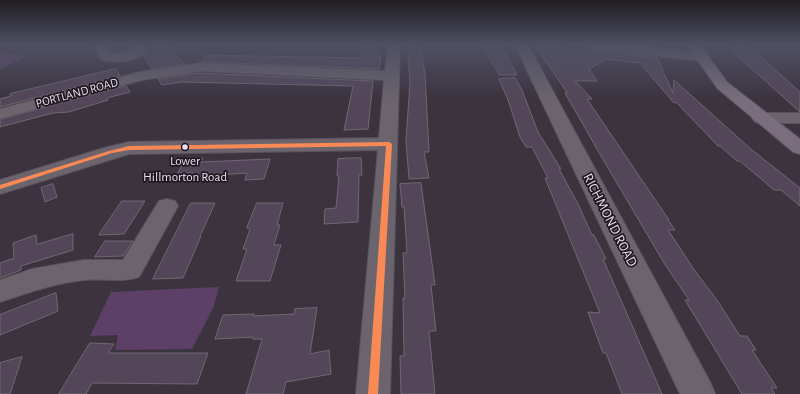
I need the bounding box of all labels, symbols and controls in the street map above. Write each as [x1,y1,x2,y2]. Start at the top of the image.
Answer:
street label: PORTLAND ROAD [34,75,120,111]
marker: Lower Hillmorton Road [180,142,190,152]
place label: Lower Hillmorton Road [143,153,227,184]
street label: RICHMOND ROAD [579,171,641,269]

